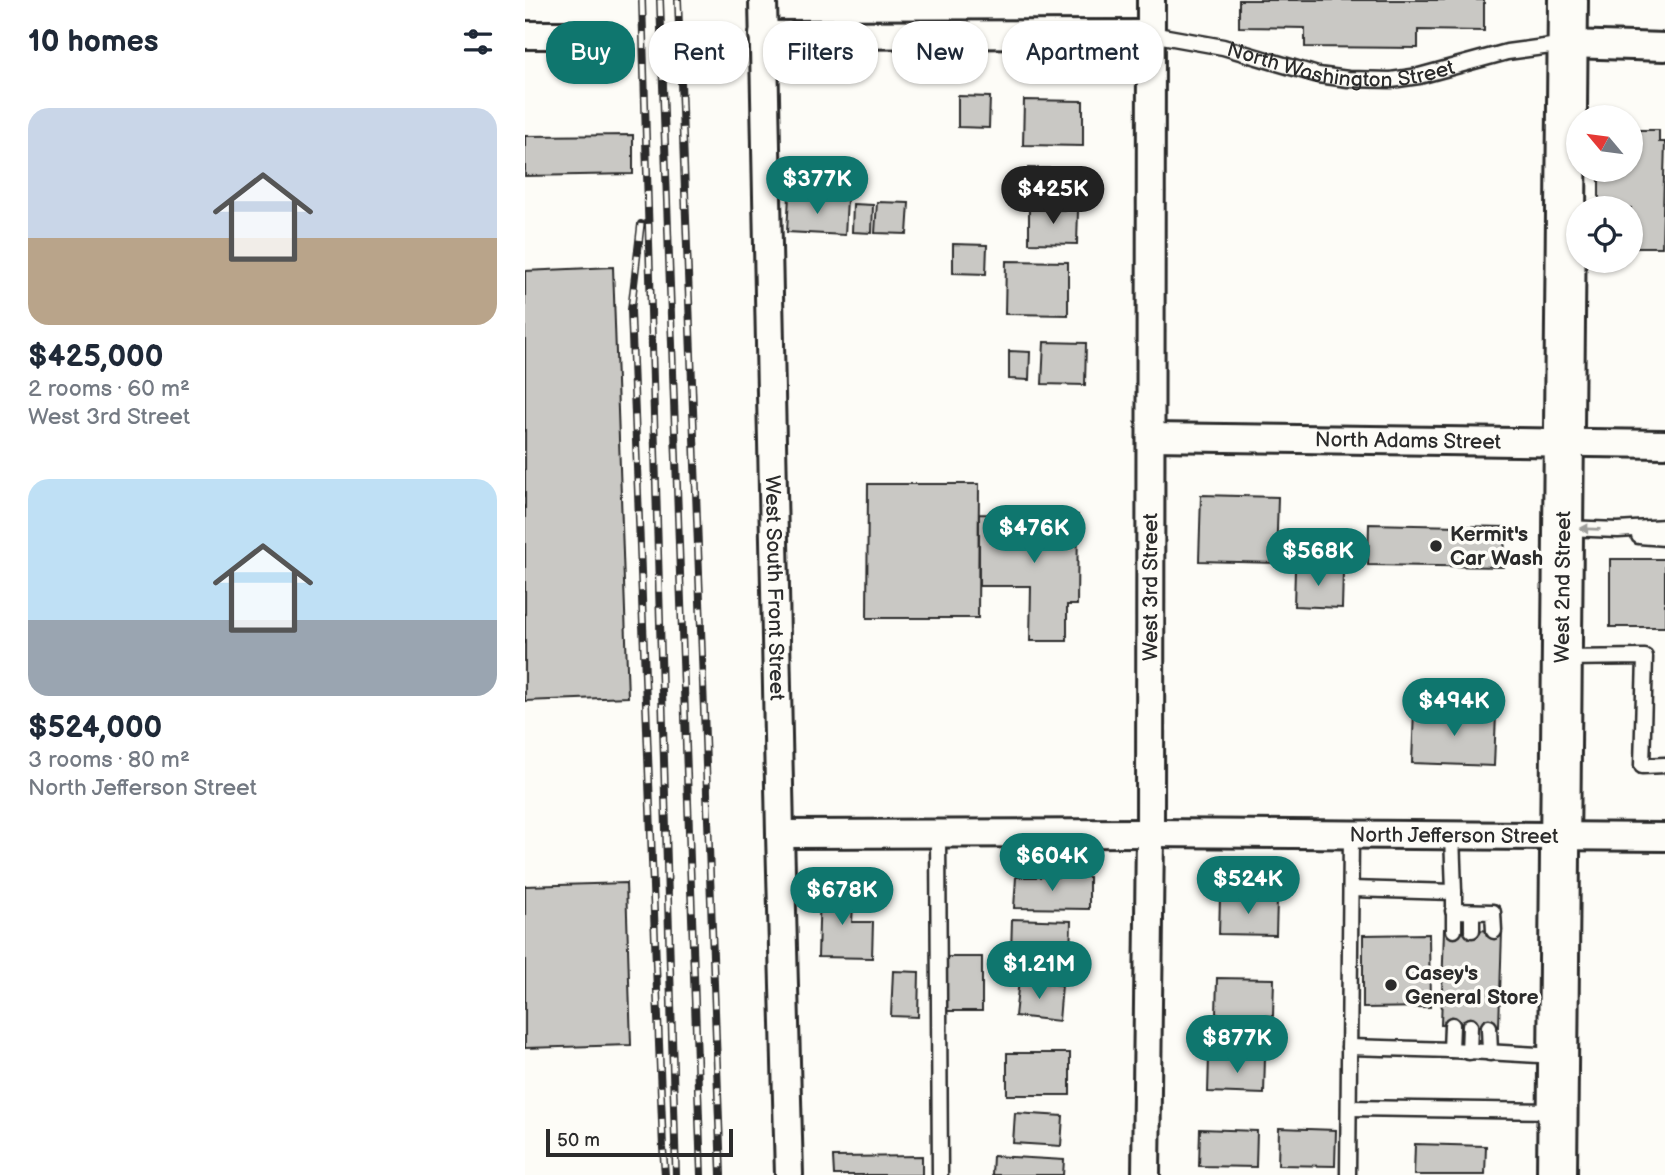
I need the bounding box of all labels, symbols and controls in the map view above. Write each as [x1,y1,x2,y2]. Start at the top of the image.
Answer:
chip: Buy [546,21,635,84]
chip: Rent [649,21,749,84]
chip: Filters [763,21,878,84]
chip: New [892,21,988,84]
chip: Apartment [1002,21,1163,84]
icon: filters [459,23,497,61]
text: 10 homes [28,24,159,60]
street label: North Washington Street [1224,36,1458,93]
north arrow [1566,105,1643,182]
map controls [1566,105,1643,273]
icon: home [200,154,326,280]
pin: $377K [768,156,866,216]
text: $377K [782,165,852,193]
pin: $425K [1004,166,1102,226]
text: $425K [1017,175,1089,203]
button: locate [1566,196,1643,273]
text: $425,000 [28,339,163,375]
text: 2 rooms · 60 m² [28,375,190,403]
text: West 3rd Street [28,403,190,431]
street label: North Adams Street [1315,427,1502,454]
street label: West South Front Street [760,475,790,701]
pin: $476K [985,505,1083,565]
street label: West 2nd Street [1549,510,1576,663]
street label: West 3rd Street [1138,512,1163,661]
text: $476K [999,514,1069,542]
place label: Kermit's Car Wash [1450,522,1543,571]
one-way arrow [1579,523,1601,534]
icon: home [200,525,326,651]
pin: $568K [1269,528,1367,588]
text: $568K [1282,537,1354,565]
marker: Kermit's Car Wash [1428,538,1444,554]
pin: $494K [1405,678,1503,738]
text: $494K [1418,687,1490,715]
text: $524,000 [28,710,162,746]
text: 3 rooms · 80 m² [28,746,190,774]
text: North Jefferson Street [28,774,257,802]
street label: North Jefferson Street [1349,822,1559,849]
pin: $604K [1003,834,1101,893]
text: $604K [1016,842,1088,870]
pin: $524K [1199,856,1297,916]
text: $524K [1213,865,1283,893]
pin: $678K [793,867,891,927]
text: $678K [806,876,878,904]
pin: $1.21M [982,942,1096,1001]
text: $1.21M [1003,950,1075,978]
place label: Casey's General Store [1405,961,1539,1010]
marker: Casey's General Store [1383,977,1399,993]
pin: $877K [1188,1016,1286,1075]
text: $877K [1202,1024,1272,1052]
scale bar [546,1126,733,1158]
text: 50 m [557,1129,600,1152]

